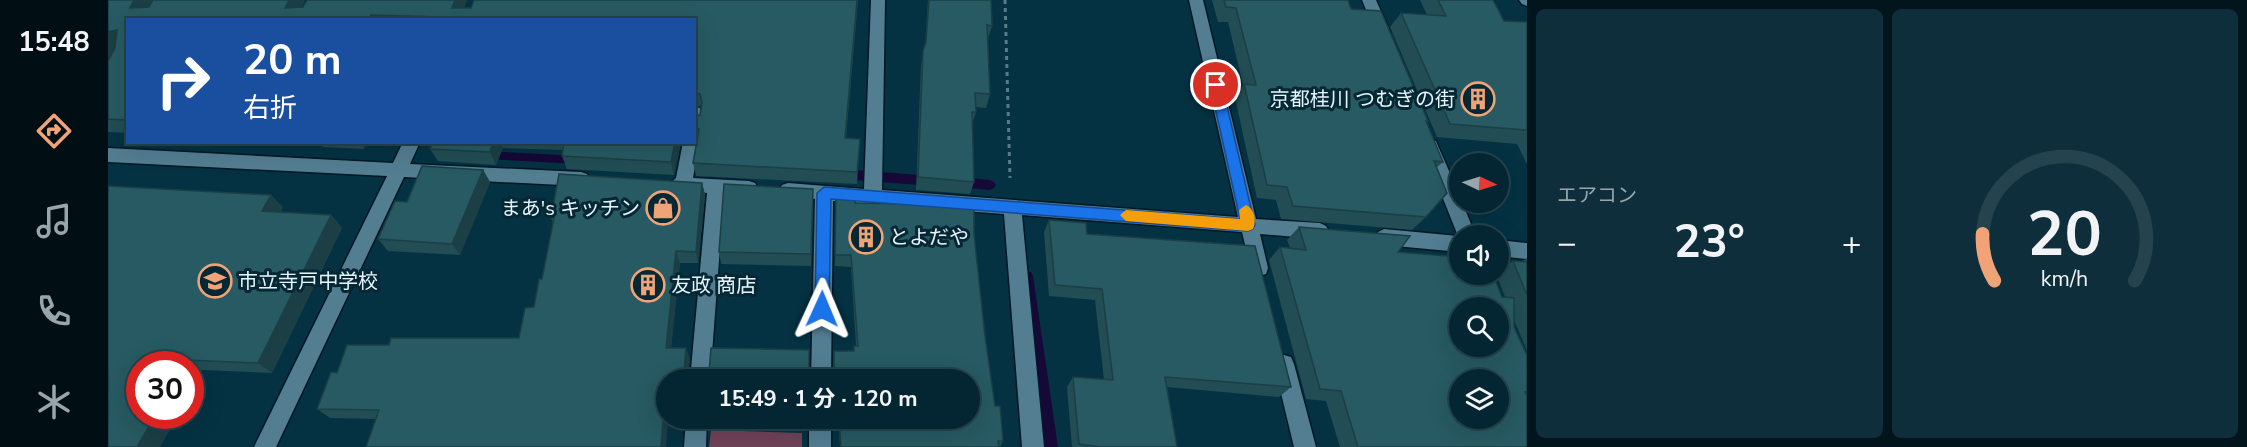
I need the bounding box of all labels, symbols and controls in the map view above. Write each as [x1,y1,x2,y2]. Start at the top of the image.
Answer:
text: 15:48 [18,24,90,61]
text: 20 m [243,32,342,89]
icon: right [144,42,222,120]
pin [1190,59,1241,110]
icon: arrive [1199,68,1232,101]
building icon: 京都桂川 つむぎの街 [1460,81,1496,117]
place label: 京都桂川 つむぎの街 [1270,86,1455,113]
text: 右折 [243,90,297,127]
icon: directions [33,110,75,152]
north arrow [1449,153,1509,213]
map controls [1449,153,1509,429]
text: エアコン [1557,182,1637,209]
shop icon: まあ's キッチン [645,190,681,226]
text: 20 [2027,192,2102,277]
place label: まあ's キッチン [501,195,640,222]
icon: music [33,200,75,242]
text: 23° [1674,212,1745,273]
building icon: とよだや [848,219,884,255]
text: − [1557,221,1577,266]
text: + [1842,221,1862,266]
place label: とよだや [889,224,969,251]
button: sound [1449,225,1509,285]
school or university icon: 市立寺戸中学校 [197,263,233,299]
text: km/h [2041,264,2088,294]
building icon: 友政 商店 [630,267,666,303]
place label: 市立寺戸中学校 [238,268,378,295]
place label: 友政 商店 [671,272,756,299]
position arrow [790,277,854,341]
icon: phone [33,290,75,332]
button: search [1449,297,1509,357]
speed limit sign: 30 [126,351,204,429]
button: layers [1449,369,1509,429]
icon: climate [33,381,75,423]
text: 15:49 · 1 分 · 120 m [719,384,917,414]

